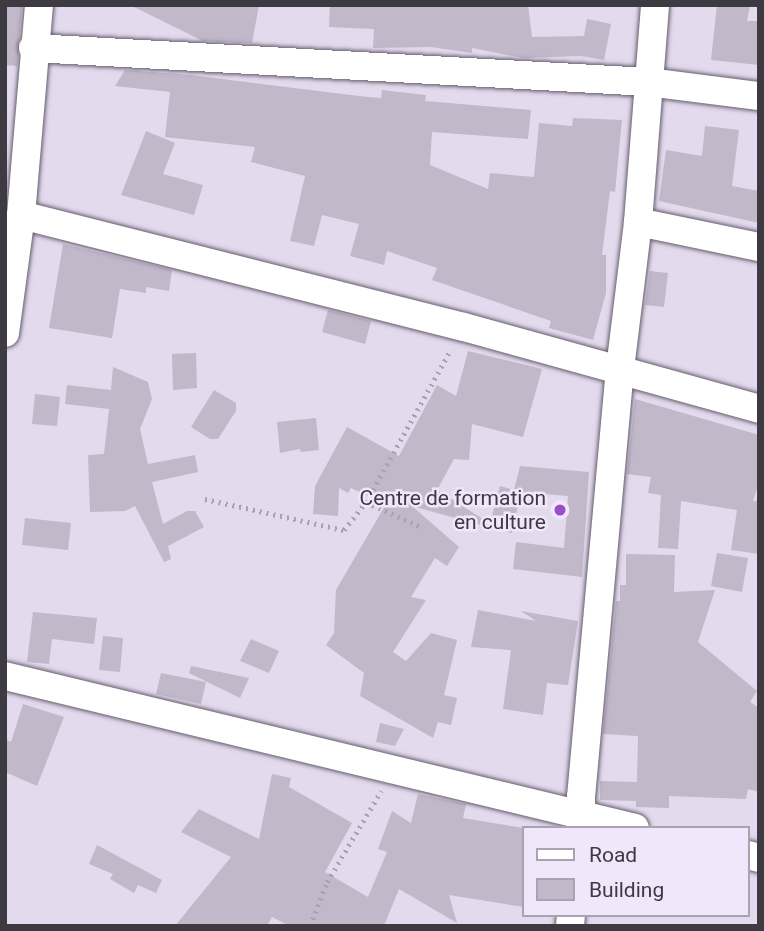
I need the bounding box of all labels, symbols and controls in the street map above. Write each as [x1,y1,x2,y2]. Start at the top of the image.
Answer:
place label: Centre de formation en culture [359,485,546,535]
marker: Centre de formation en culture [552,502,568,518]
legend [522,826,750,917]
text: Road [589,843,637,867]
text: Building [589,878,664,902]

